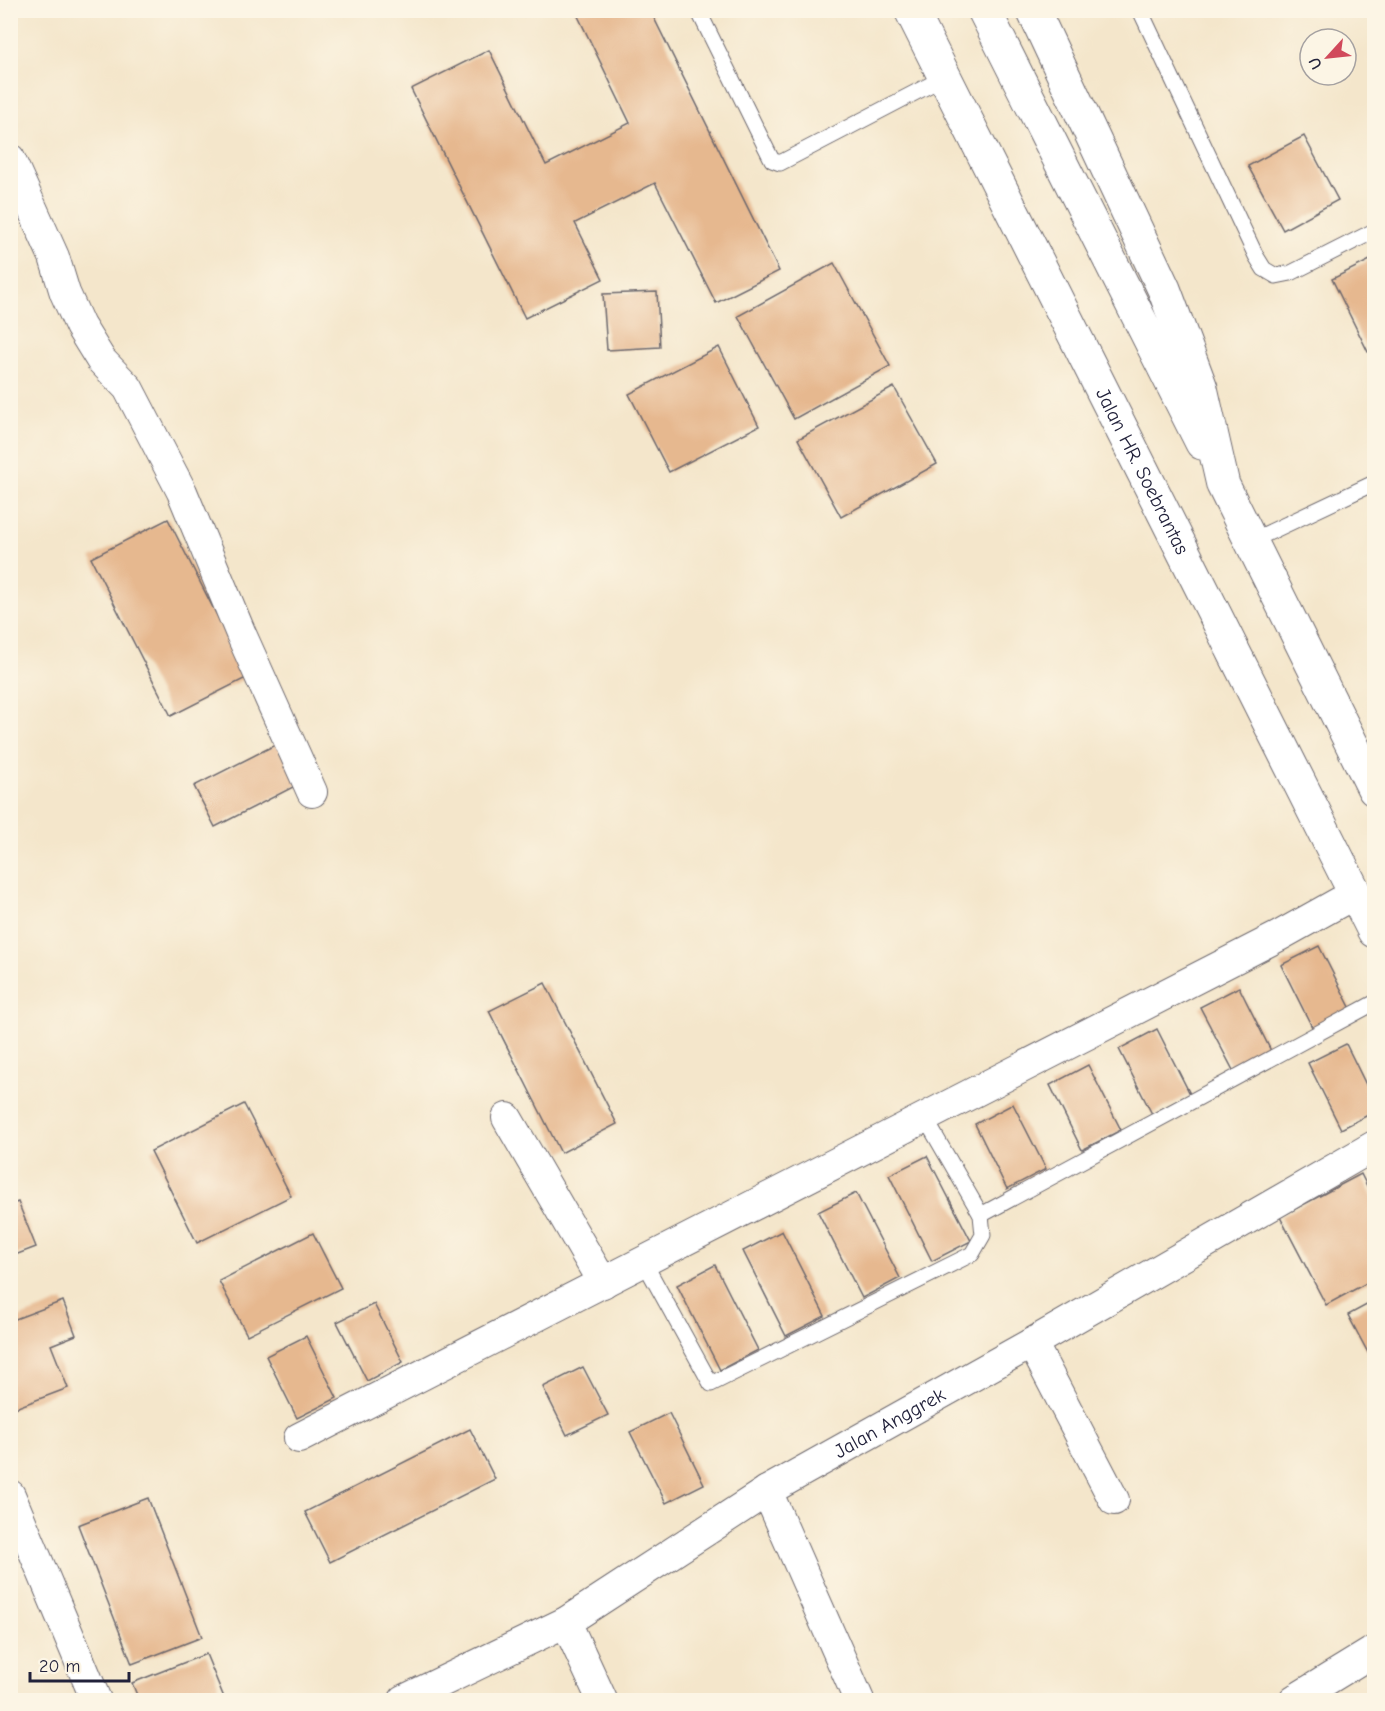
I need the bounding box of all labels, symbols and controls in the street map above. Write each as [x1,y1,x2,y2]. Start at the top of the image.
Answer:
north arrow [1298,27,1358,87]
text: U [1305,54,1326,72]
street label: Jalan HR. Soebrantas [1091,384,1194,558]
street label: Jalan Anggrek [830,1383,949,1463]
scale bar [30,1645,129,1683]
text: 20 m [39,1656,80,1677]

